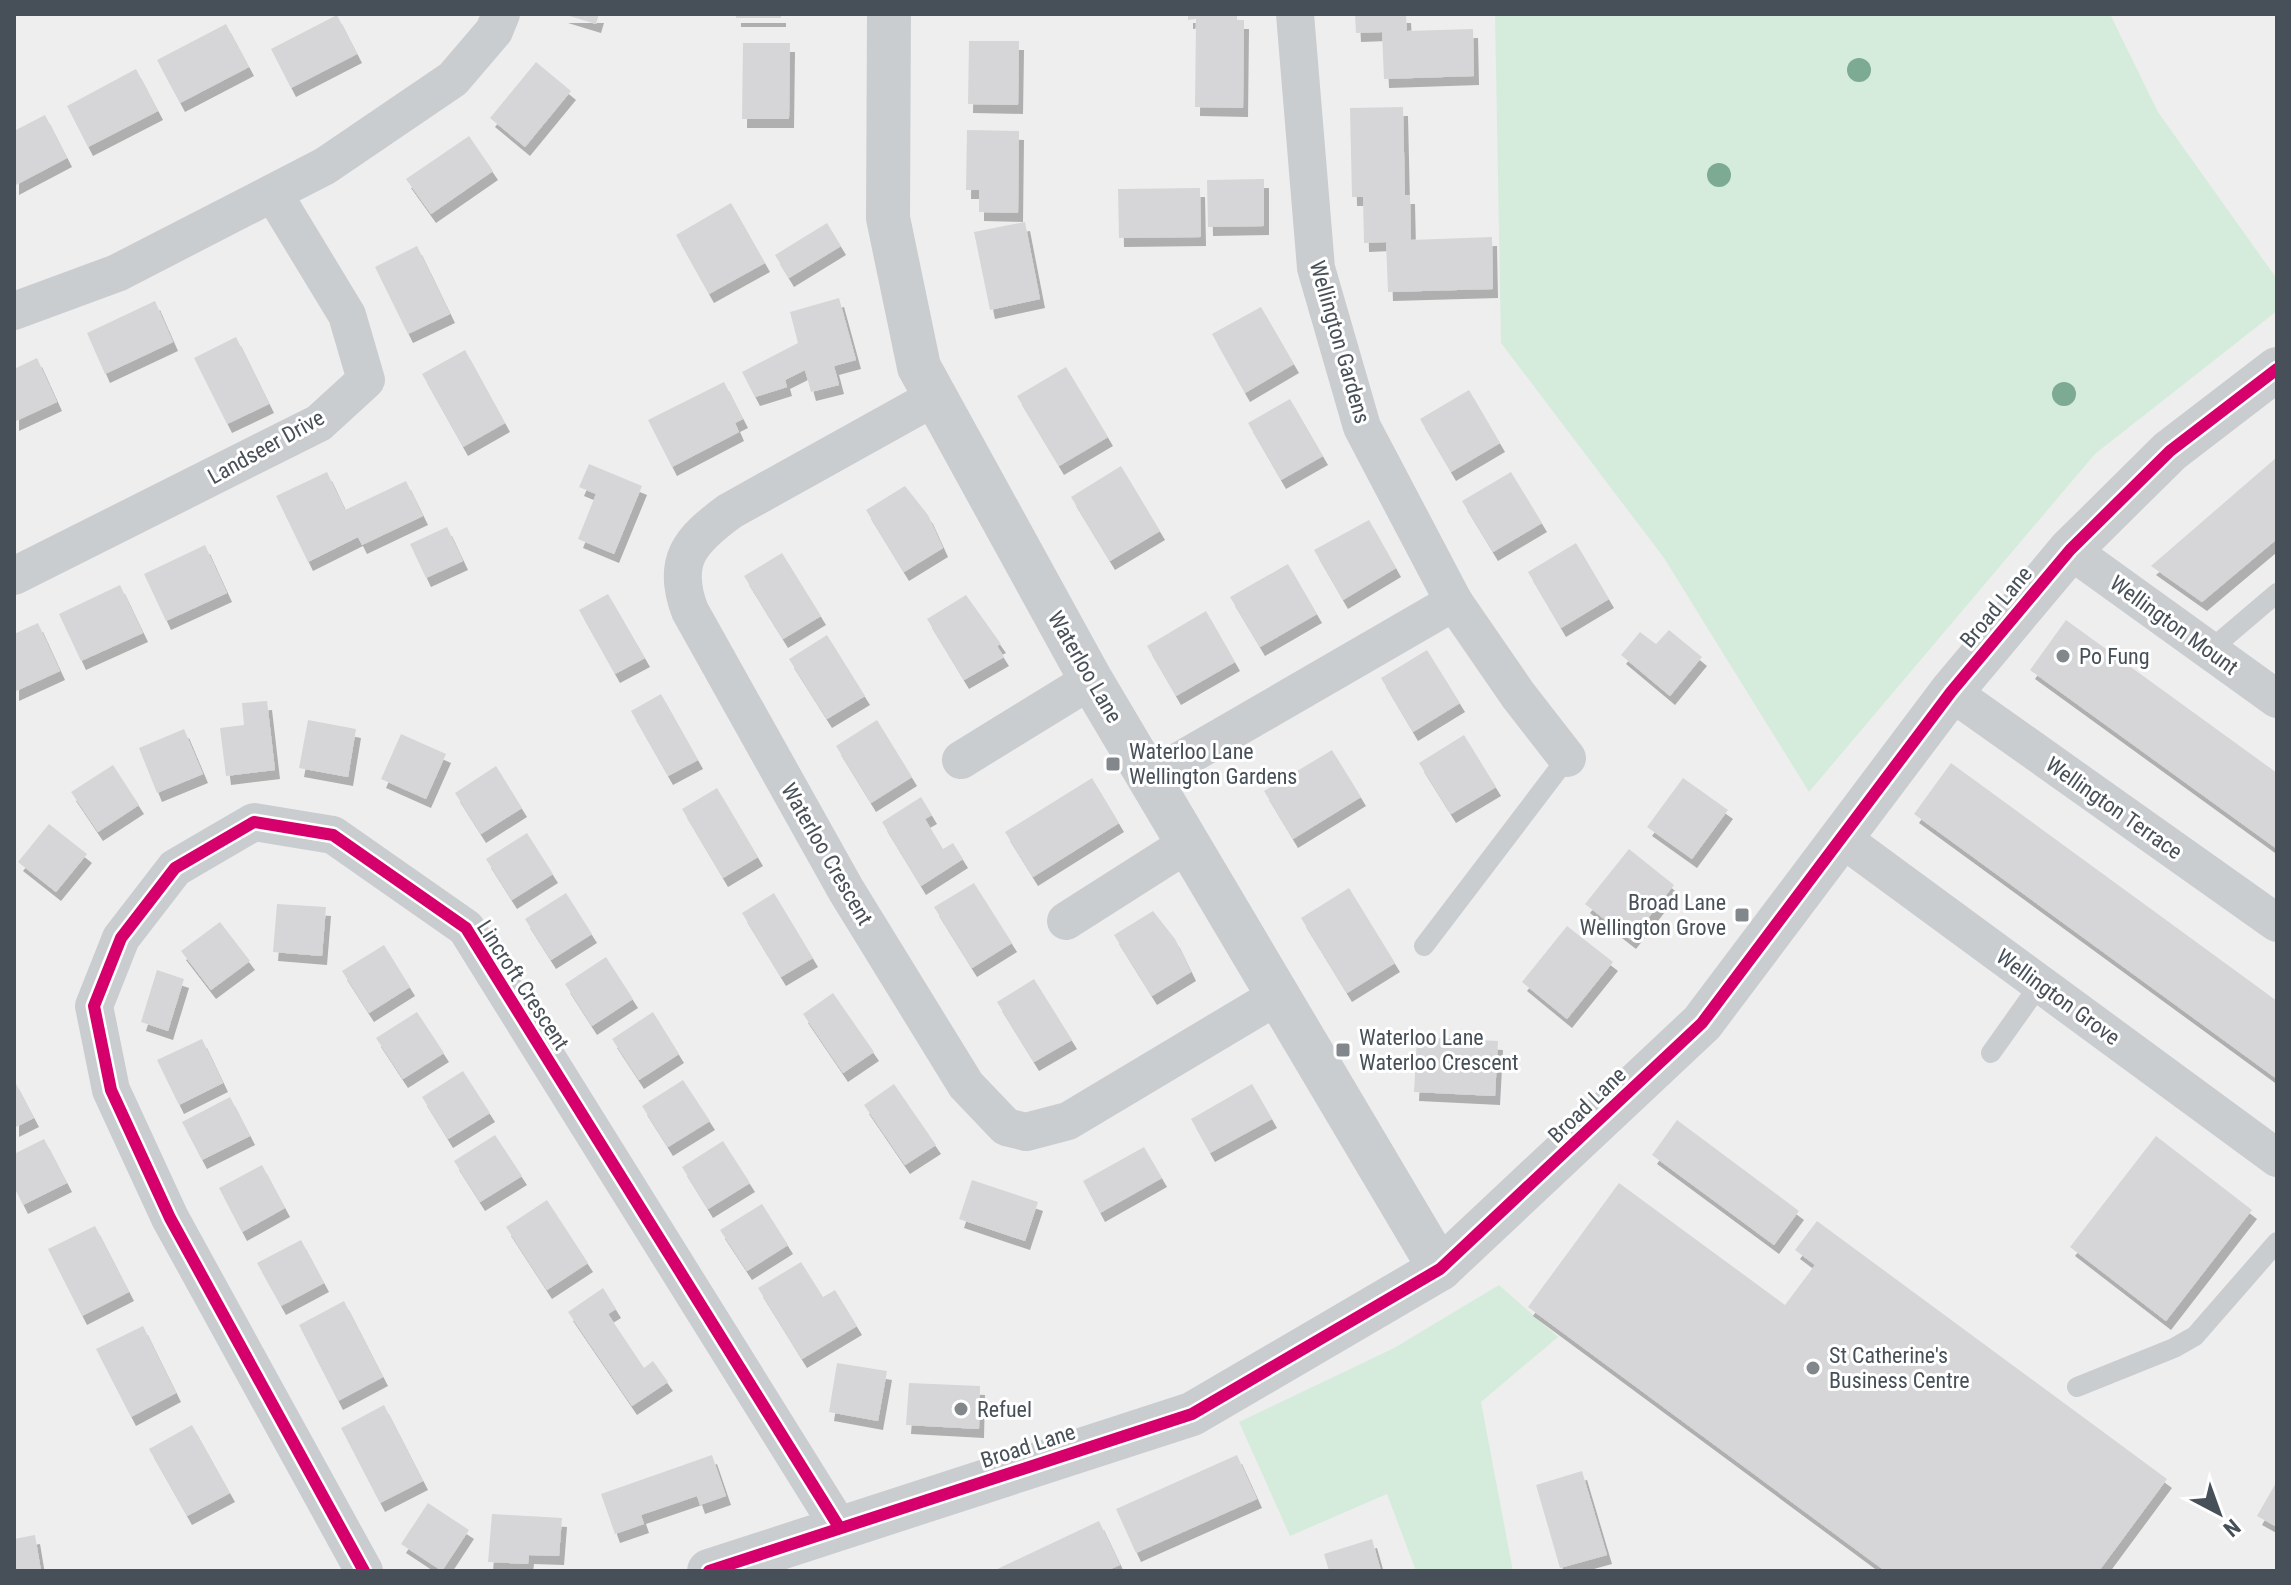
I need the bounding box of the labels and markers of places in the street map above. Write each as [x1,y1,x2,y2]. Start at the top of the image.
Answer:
place label: Po Fung [2079,644,2150,669]
marker: Po Fung [2054,647,2072,665]
place label: Waterloo Lane Wellington Gardens [1129,739,1297,789]
marker: Waterloo Lane Wellington Gardens [1104,755,1122,773]
place label: Broad Lane Wellington Grove [1580,890,1726,940]
marker: Broad Lane Wellington Grove [1733,906,1751,924]
place label: Waterloo Lane Waterloo Crescent [1359,1025,1519,1075]
marker: Waterloo Lane Waterloo Crescent [1334,1041,1352,1059]
place label: St Catherine's Business Centre [1829,1343,1970,1393]
marker: St Catherine's Business Centre [1804,1359,1822,1377]
place label: Refuel [977,1397,1032,1422]
marker: Refuel [952,1400,970,1418]

